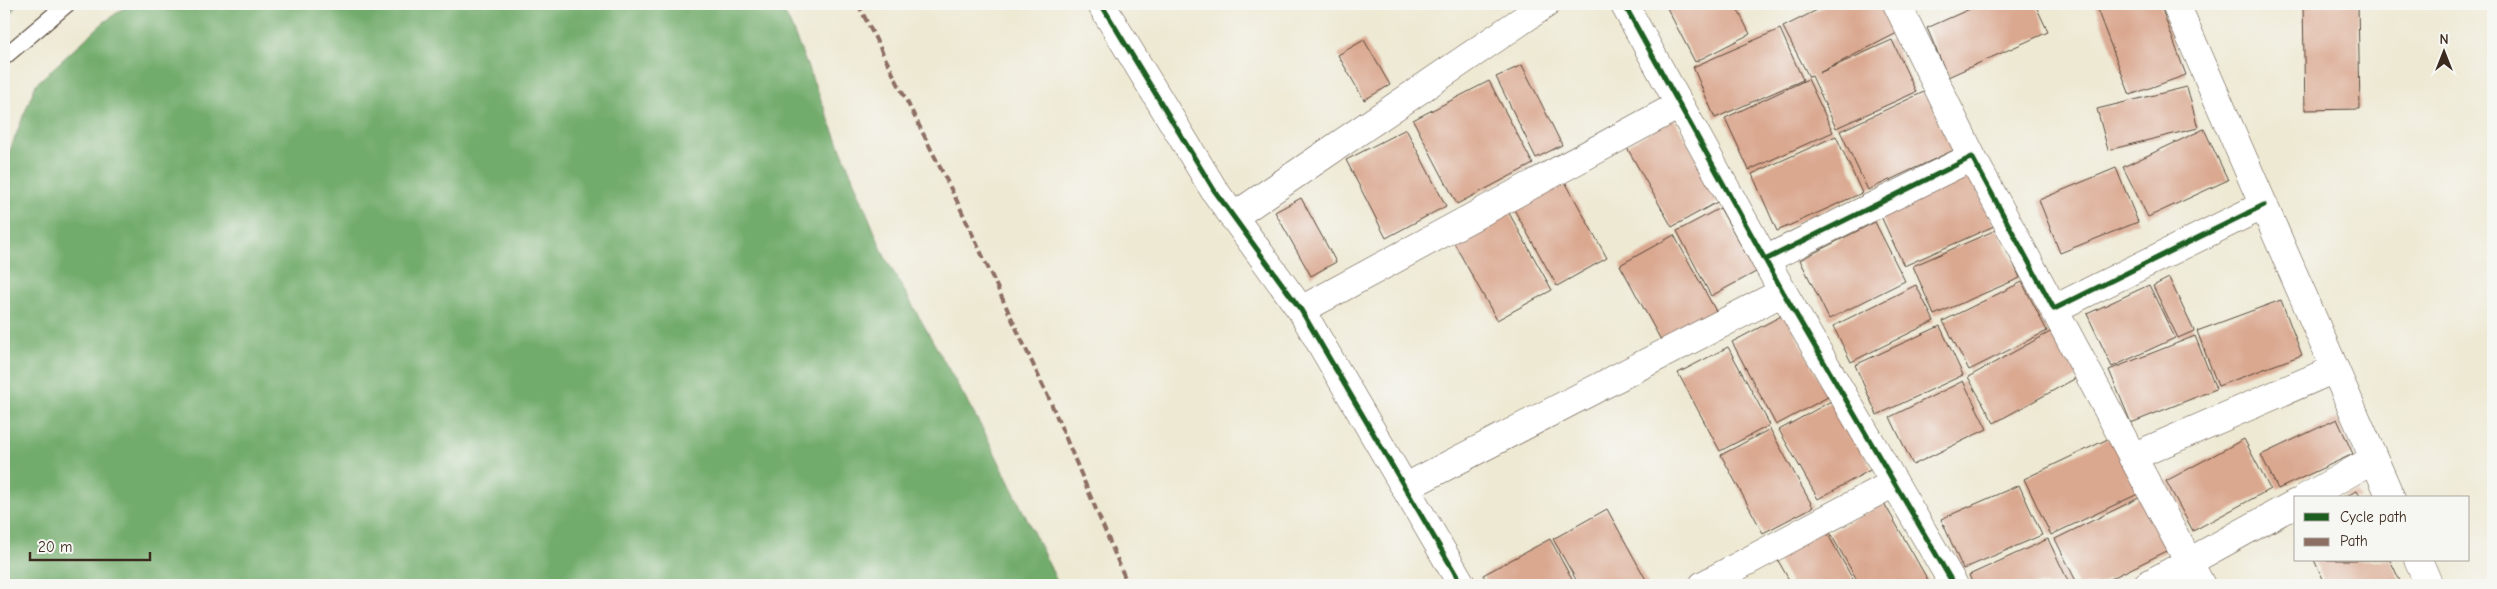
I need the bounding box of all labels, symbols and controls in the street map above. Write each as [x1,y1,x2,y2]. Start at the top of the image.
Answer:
north arrow [2420,28,2470,78]
text: N [2439,31,2449,48]
legend [2294,496,2470,562]
text: Cycle path [2340,508,2407,526]
scale bar [30,529,150,561]
text: Path [2340,532,2368,550]
text: 20 m [38,538,72,556]

